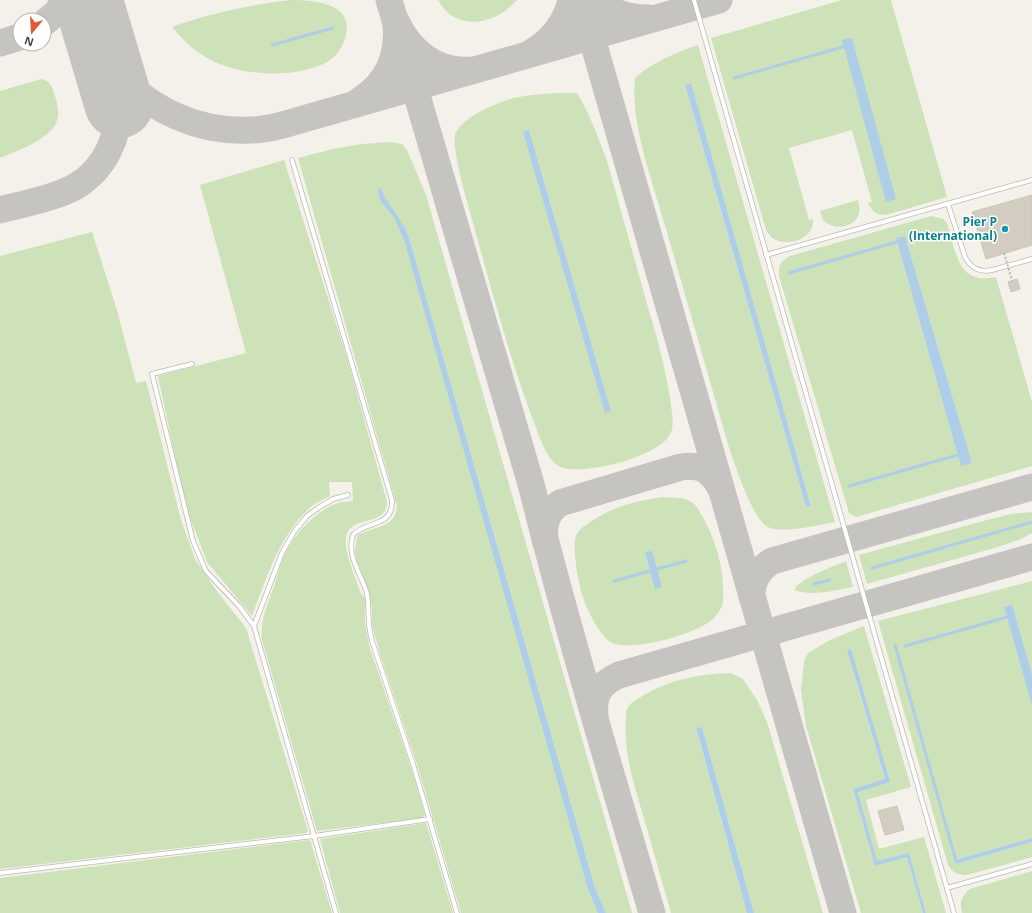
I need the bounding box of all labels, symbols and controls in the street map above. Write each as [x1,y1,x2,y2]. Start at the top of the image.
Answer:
north arrow [12,12,52,52]
text: N [22,33,35,51]
place label: Pier P (International) [909,213,997,244]
marker: Pier P (International) [1000,224,1010,234]

